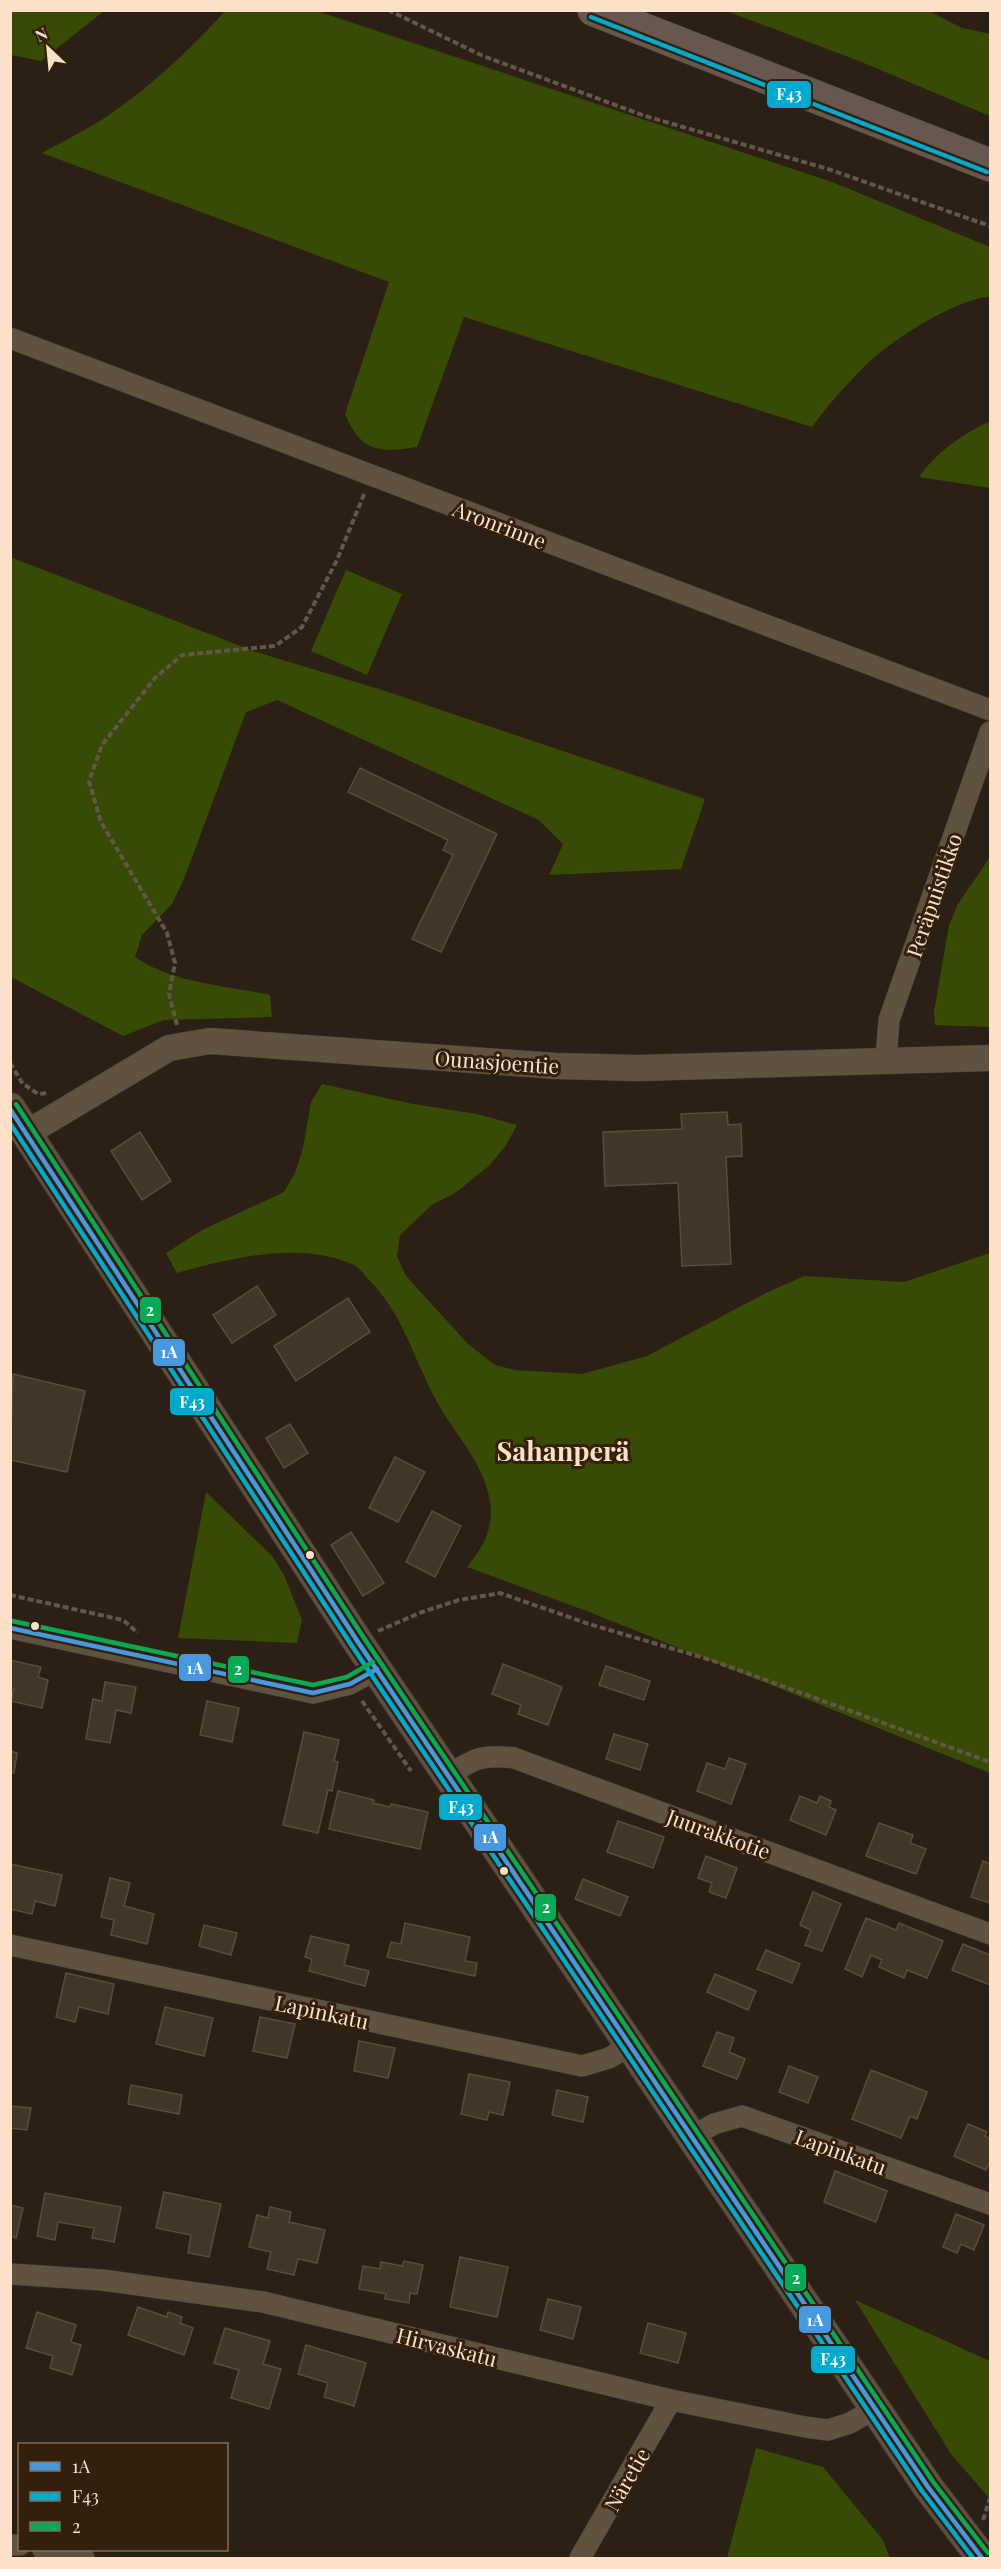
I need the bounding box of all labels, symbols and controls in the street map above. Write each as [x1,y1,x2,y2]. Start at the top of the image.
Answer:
north arrow [18,18,78,78]
text: N [31,22,51,46]
line badge: F43 [766,80,812,109]
text: F43 [776,83,802,104]
street label: Aronrinne [449,493,550,555]
street label: Peräpuistikko [899,829,967,961]
street label: Ounasjoentie [434,1043,560,1079]
line badge: 2 [139,1296,162,1324]
text: 2 [146,1299,154,1320]
line badge: 1A [152,1338,186,1367]
text: 1A [161,1341,178,1362]
line badge: F43 [169,1387,215,1416]
text: F43 [179,1391,205,1412]
district label: Sahanperä [497,1432,629,1468]
unlabelled marker [304,1549,316,1561]
unlabelled marker [29,1620,41,1632]
line badge: 1A [178,1653,212,1682]
line badge: 2 [227,1655,250,1684]
text: 1A [187,1657,204,1678]
text: 2 [234,1658,242,1679]
line badge: F43 [438,1793,483,1821]
text: F43 [448,1796,474,1817]
street label: Juurakkotie [662,1801,775,1865]
line badge: 1A [473,1823,507,1852]
text: 1A [482,1826,499,1847]
unlabelled marker [498,1865,510,1877]
line badge: 2 [534,1893,557,1922]
text: 2 [542,1896,550,1917]
street label: Lapinkatu [273,1987,371,2035]
street label: Lapinkatu [792,2122,890,2180]
line badge: 2 [784,2263,807,2292]
text: 2 [792,2267,800,2288]
line badge: 1A [798,2305,832,2334]
text: 1A [807,2309,824,2330]
street label: Hirvaskatu [394,2320,500,2372]
line badge: F43 [810,2345,856,2374]
text: F43 [820,2348,846,2369]
street label: Näretie [597,2442,655,2516]
legend [18,2443,228,2551]
text: 1A [72,2454,91,2478]
text: F43 [72,2484,99,2508]
text: 2 [72,2514,81,2538]

